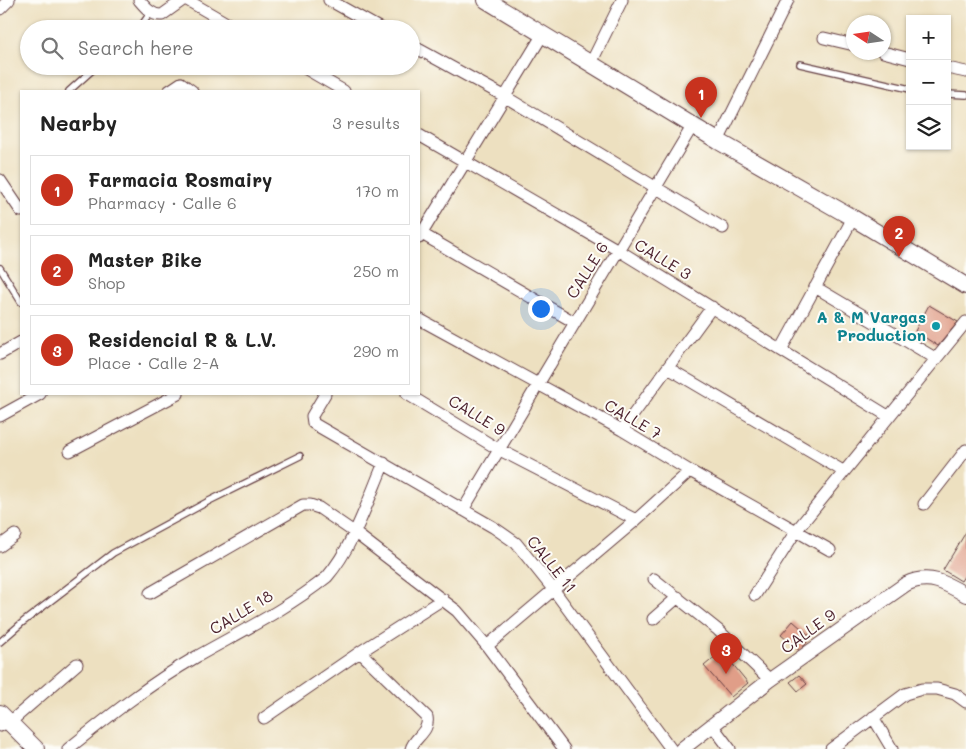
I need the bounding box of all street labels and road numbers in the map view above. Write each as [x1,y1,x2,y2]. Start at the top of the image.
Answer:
street label: CALLE 3 [631,233,696,284]
street label: CALLE 6 [561,237,612,302]
street label: CALLE 9 [445,389,510,440]
street label: CALLE 7 [601,394,666,443]
street label: CALLE 11 [523,531,582,597]
street label: CALLE 18 [205,584,277,639]
street label: CALLE 9 [776,604,839,658]

